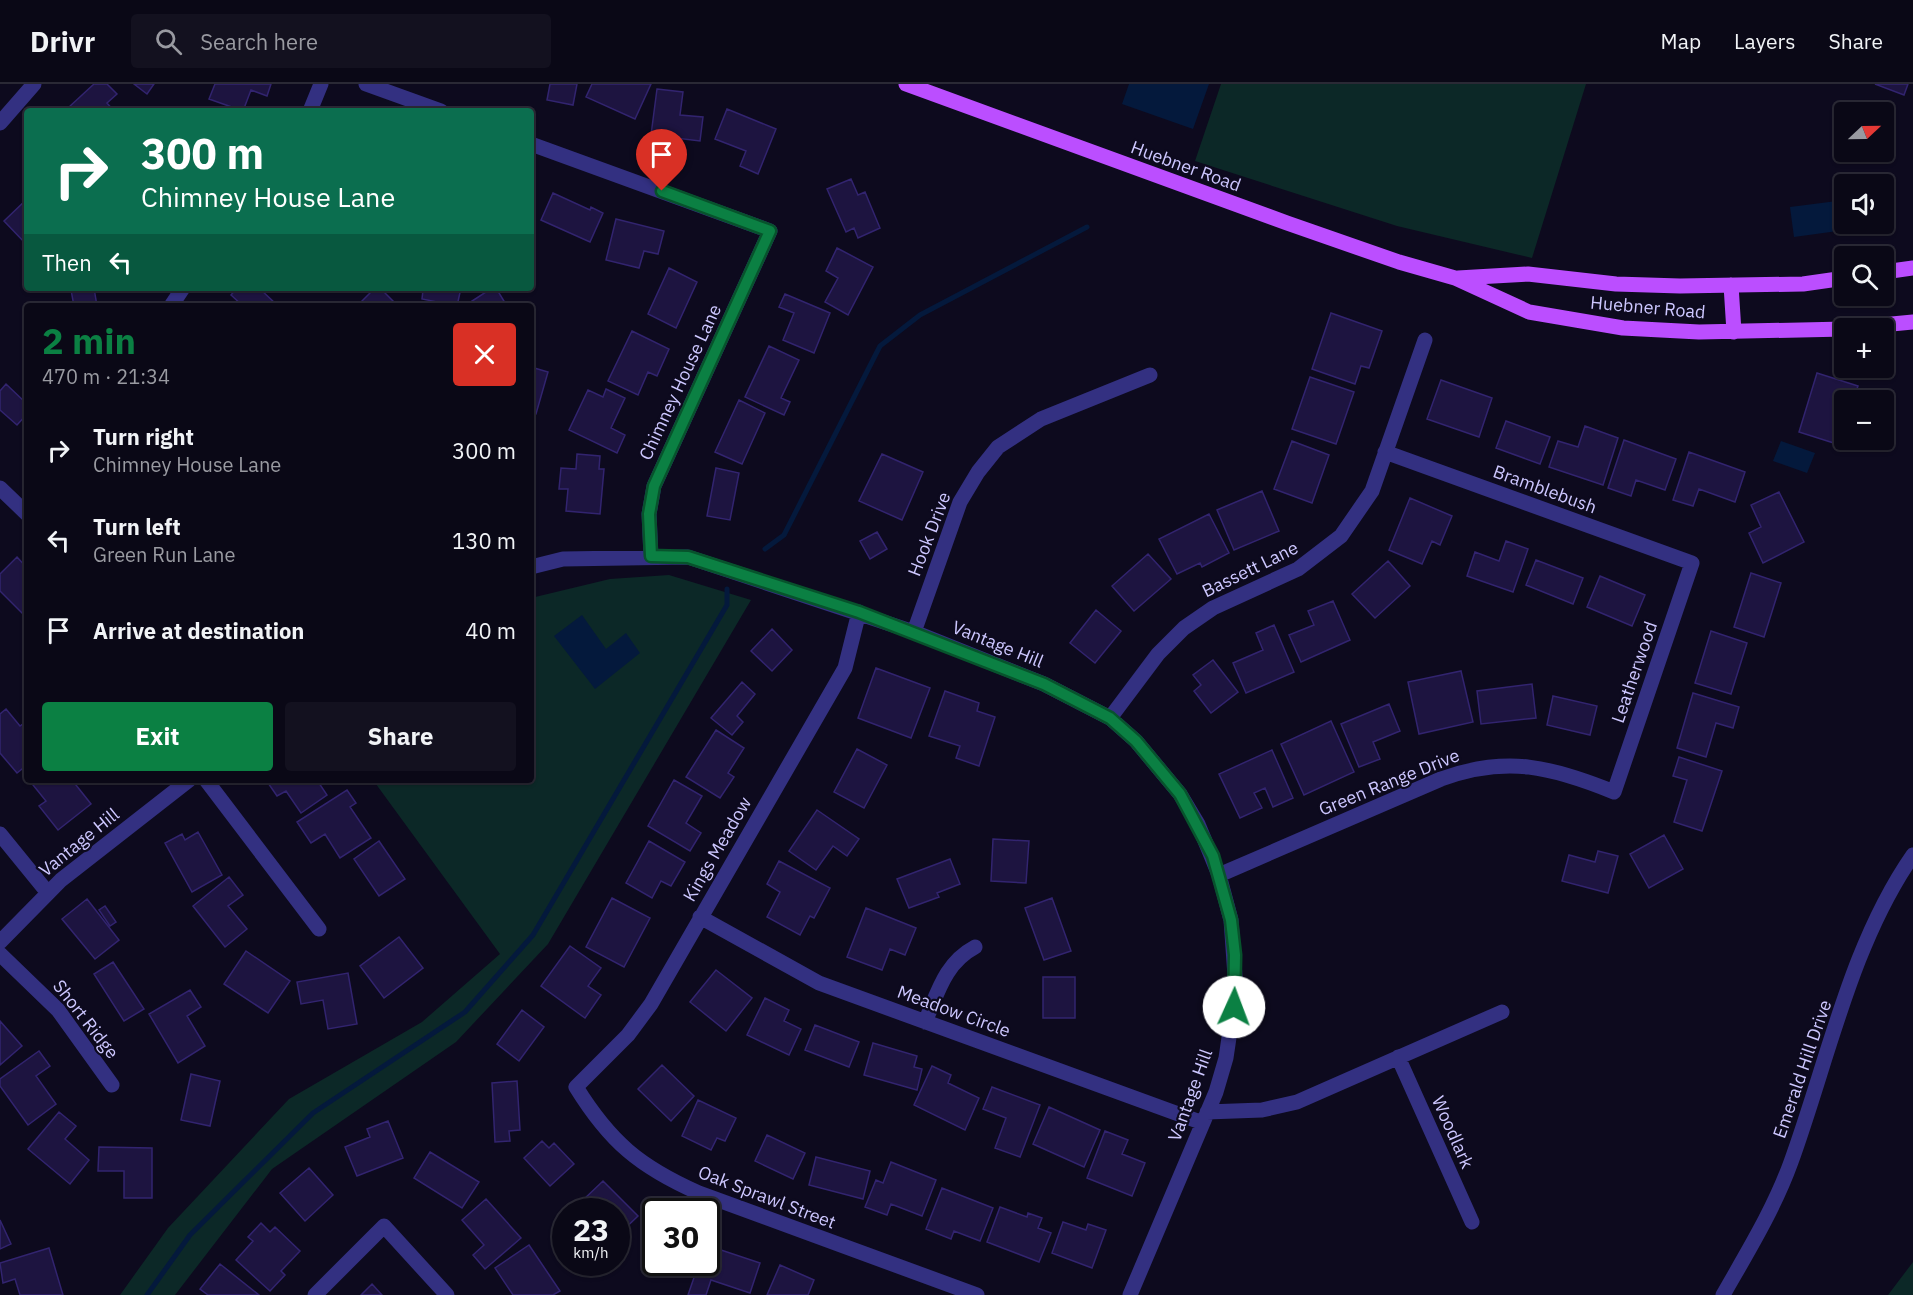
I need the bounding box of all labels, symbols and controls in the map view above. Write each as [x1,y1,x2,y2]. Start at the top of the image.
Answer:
search box [131,14,551,68]
text: Drivr [30,23,95,60]
icon: search [152,25,185,58]
text: Search here [200,27,318,56]
text: Map [1661,27,1701,55]
text: Layers [1734,27,1796,55]
text: Share [1829,27,1883,55]
north arrow [1834,102,1894,162]
map controls [1834,102,1894,450]
text: 300 m [141,126,264,181]
pin [636,129,687,191]
icon: right [42,132,120,210]
street label: Huebner Road [1128,135,1244,197]
icon: arrive [645,138,678,171]
button: sound [1834,174,1894,234]
text: Chimney House Lane [141,179,395,214]
icon: left [104,246,137,279]
button: search [1834,246,1894,306]
text: Then [42,248,92,277]
street label: Huebner Road [1589,291,1707,323]
street label: Chimney House Lane [634,300,726,464]
text: 2 min [42,317,136,364]
button: + [1834,318,1894,378]
button: close [453,323,516,386]
text: 470 m · 21:34 [42,363,170,390]
button: − [1834,390,1894,450]
text: Turn right [93,422,194,451]
icon: right [42,434,75,467]
text: 300 m [452,436,516,465]
text: Chimney House Lane [93,451,281,478]
street label: Bramblebush [1490,460,1600,518]
street label: Hook Drive [902,489,956,579]
text: Turn left [93,512,181,541]
icon: left [42,524,75,557]
text: 130 m [452,526,516,555]
street label: Bassett Lane [1198,536,1302,602]
text: Green Run Lane [93,541,235,568]
icon: arrive [42,614,75,647]
street label: Vantage Hill [949,615,1047,673]
text: Arrive at destination [93,616,304,645]
text: 40 m [465,616,516,645]
street label: Leatherwood [1606,618,1662,726]
button: Exit [42,702,273,771]
button: Share [285,702,516,771]
street label: Green Range Drive [1315,743,1463,821]
street label: Kings Meadow [678,792,756,905]
street label: Vantage Hill [34,803,124,881]
street label: Short Ridge [48,975,124,1063]
position arrow [1202,975,1266,1039]
street label: Meadow Circle [894,980,1014,1042]
street label: Emerald Hill Drive [1768,997,1836,1141]
street label: Vantage Hill [1163,1046,1217,1144]
street label: Woodlark [1427,1092,1479,1172]
street label: Oak Sprawl Street [695,1160,839,1234]
speed limit sign: 30 [642,1198,720,1276]
text: 23 [573,1210,609,1249]
text: km/h [573,1243,609,1262]

